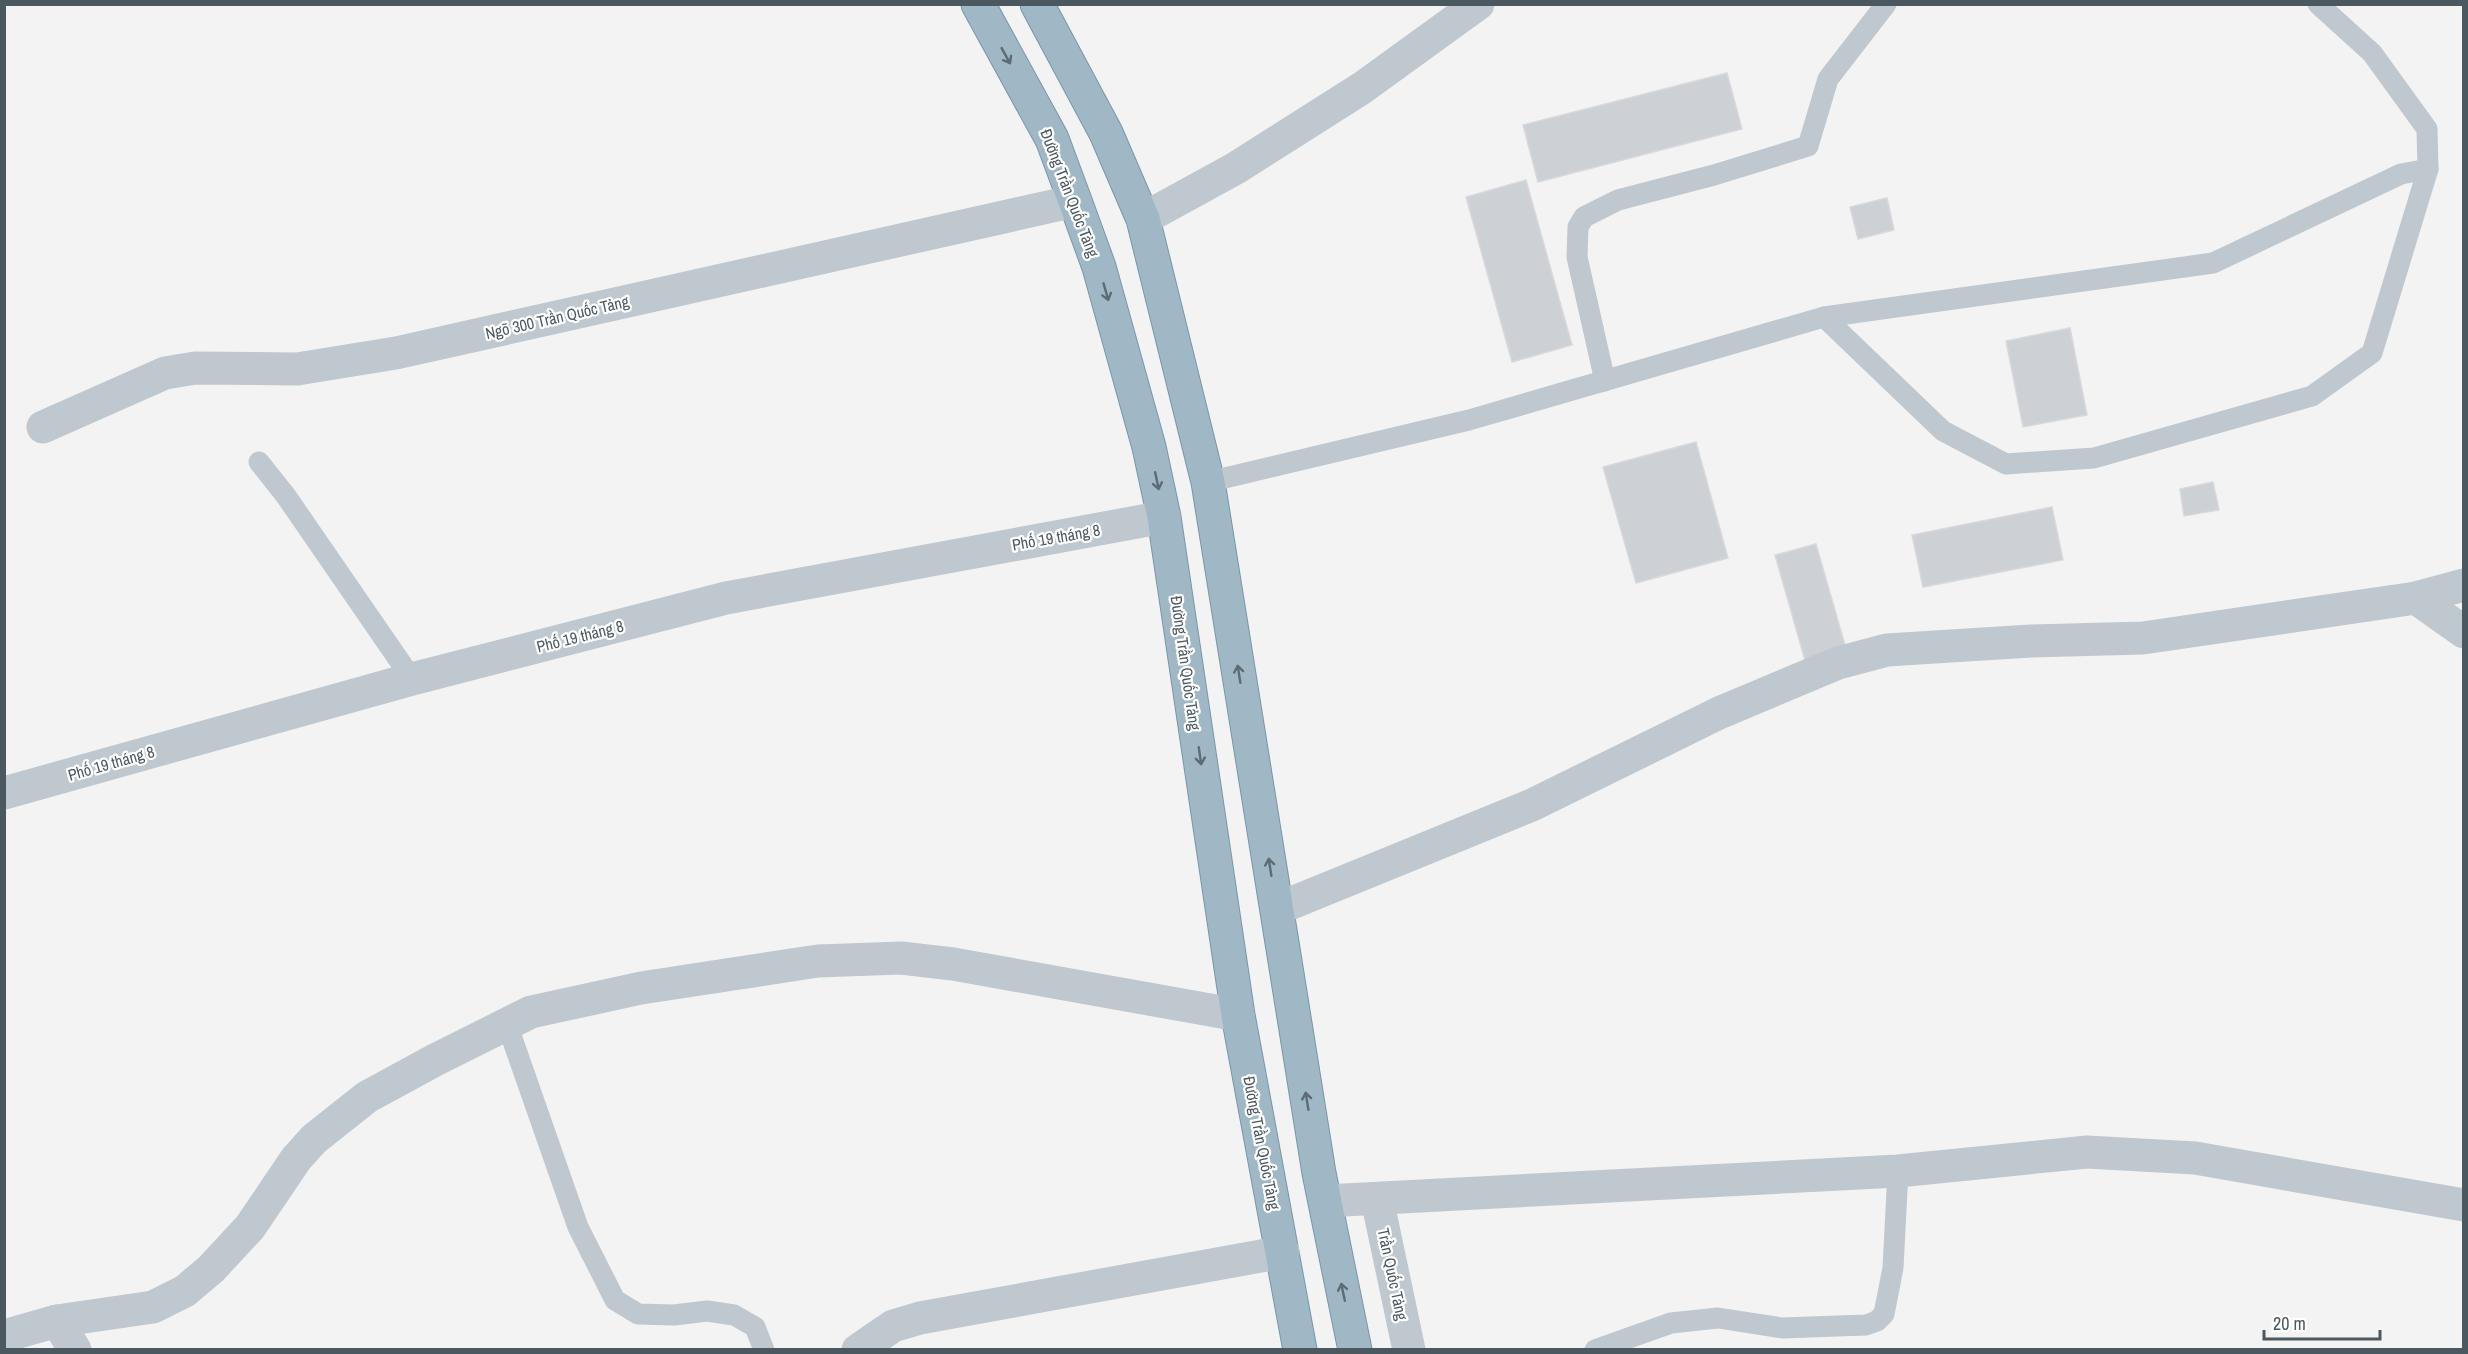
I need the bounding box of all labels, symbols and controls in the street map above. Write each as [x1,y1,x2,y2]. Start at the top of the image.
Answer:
one-way arrow [1001,46,1012,64]
street label: Đường Trần Quốc Tảng [1035,126,1105,261]
one-way arrow [1101,283,1112,302]
street label: Ngõ 300 Trần Quốc Tảng [483,290,632,344]
one-way arrow [1151,471,1163,490]
street label: Phố 19 tháng 8 [1010,518,1102,556]
street label: Đường Trần Quốc Tảng [1166,594,1206,732]
street label: Phố 19 tháng 8 [534,615,626,657]
one-way arrow [1233,665,1244,684]
street label: Phố 19 tháng 8 [65,740,157,786]
one-way arrow [1194,746,1205,766]
one-way arrow [1264,857,1275,877]
street label: Đường Trần Quốc Tảng [1238,1074,1286,1212]
one-way arrow [1302,1091,1313,1111]
street label: Trần Quốc Tảng [1373,1226,1414,1323]
one-way arrow [1337,1283,1349,1302]
scale bar [2264,1303,2380,1341]
text: 20 m [2273,1311,2306,1336]

